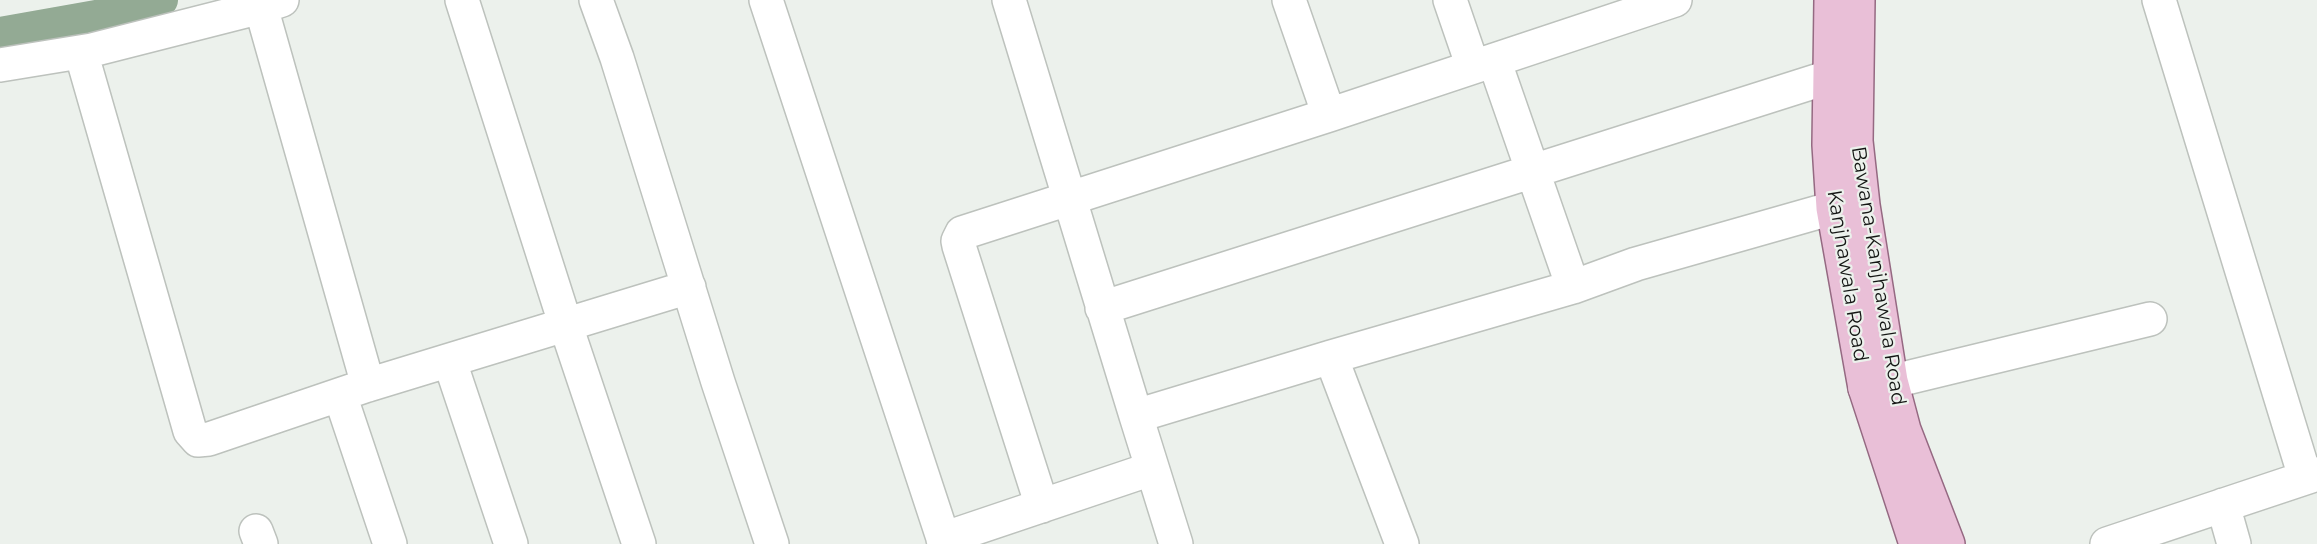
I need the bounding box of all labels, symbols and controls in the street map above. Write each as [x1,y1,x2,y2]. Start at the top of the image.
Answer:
street label: Bawana-Kanjhawala Road [1846,145,1910,407]
street label: Kanjhawala Road [1822,188,1872,364]

